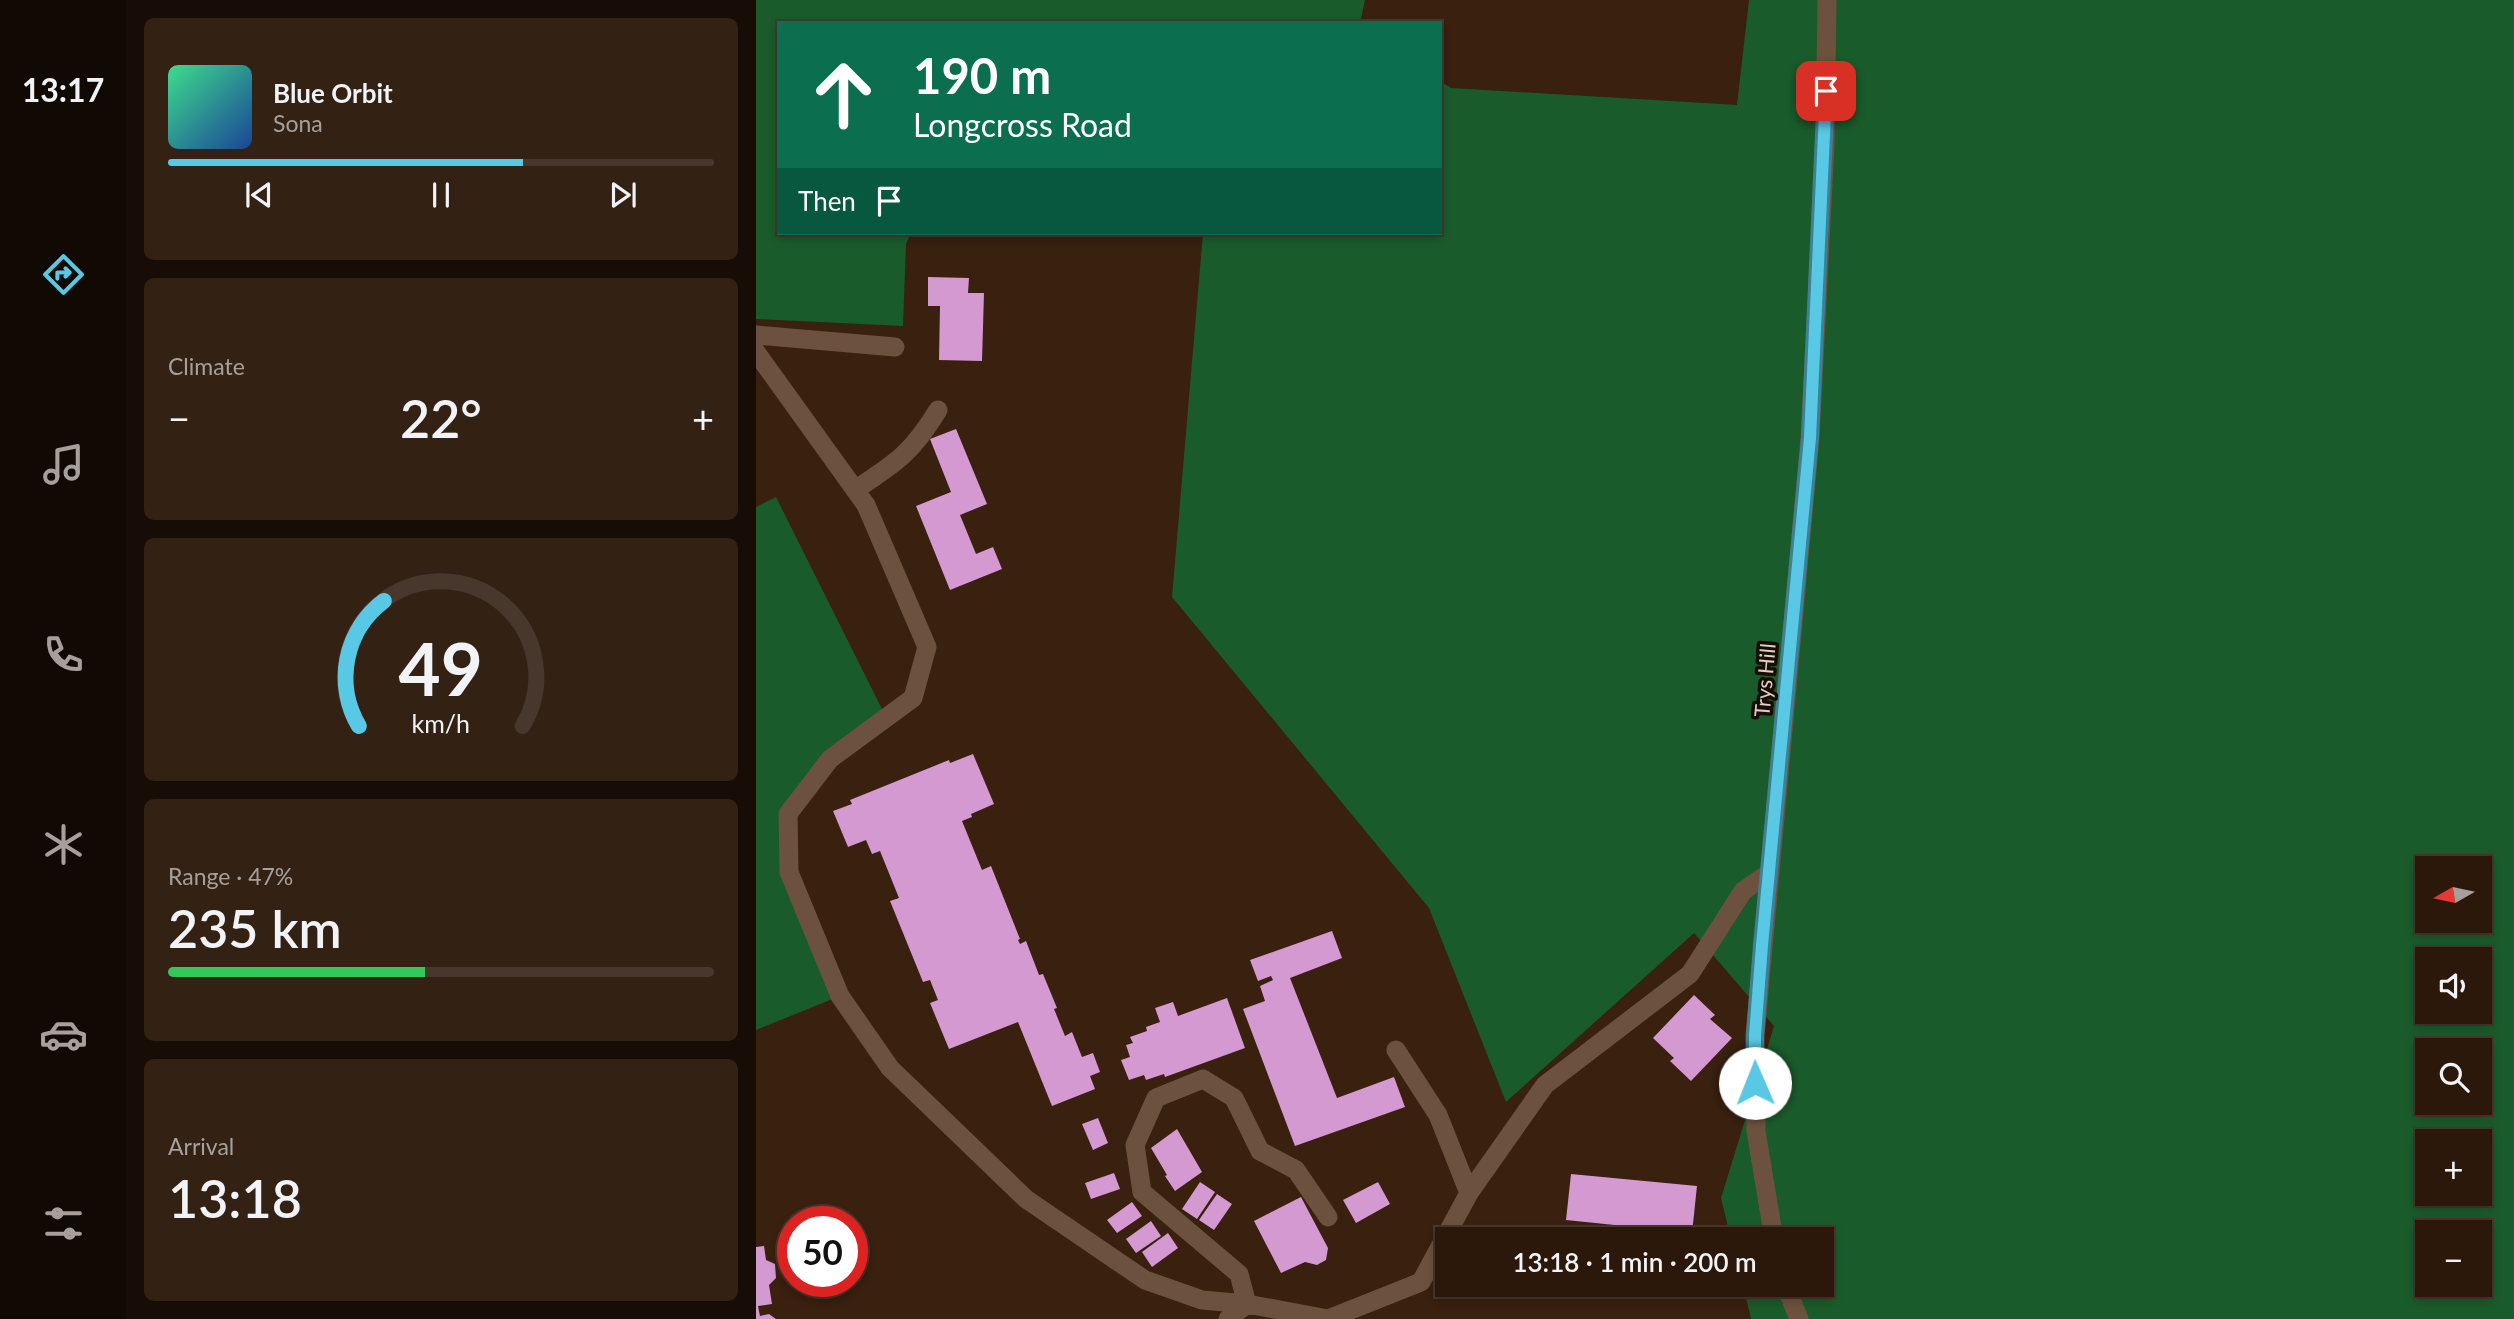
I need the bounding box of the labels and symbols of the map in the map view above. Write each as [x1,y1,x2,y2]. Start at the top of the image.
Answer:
pin [1796,61,1856,121]
street label: Trys Hill [1748,642,1780,718]
north arrow [2415,856,2492,933]
position arrow [1718,1046,1792,1120]
speed limit sign: 50 [777,1206,868,1297]

